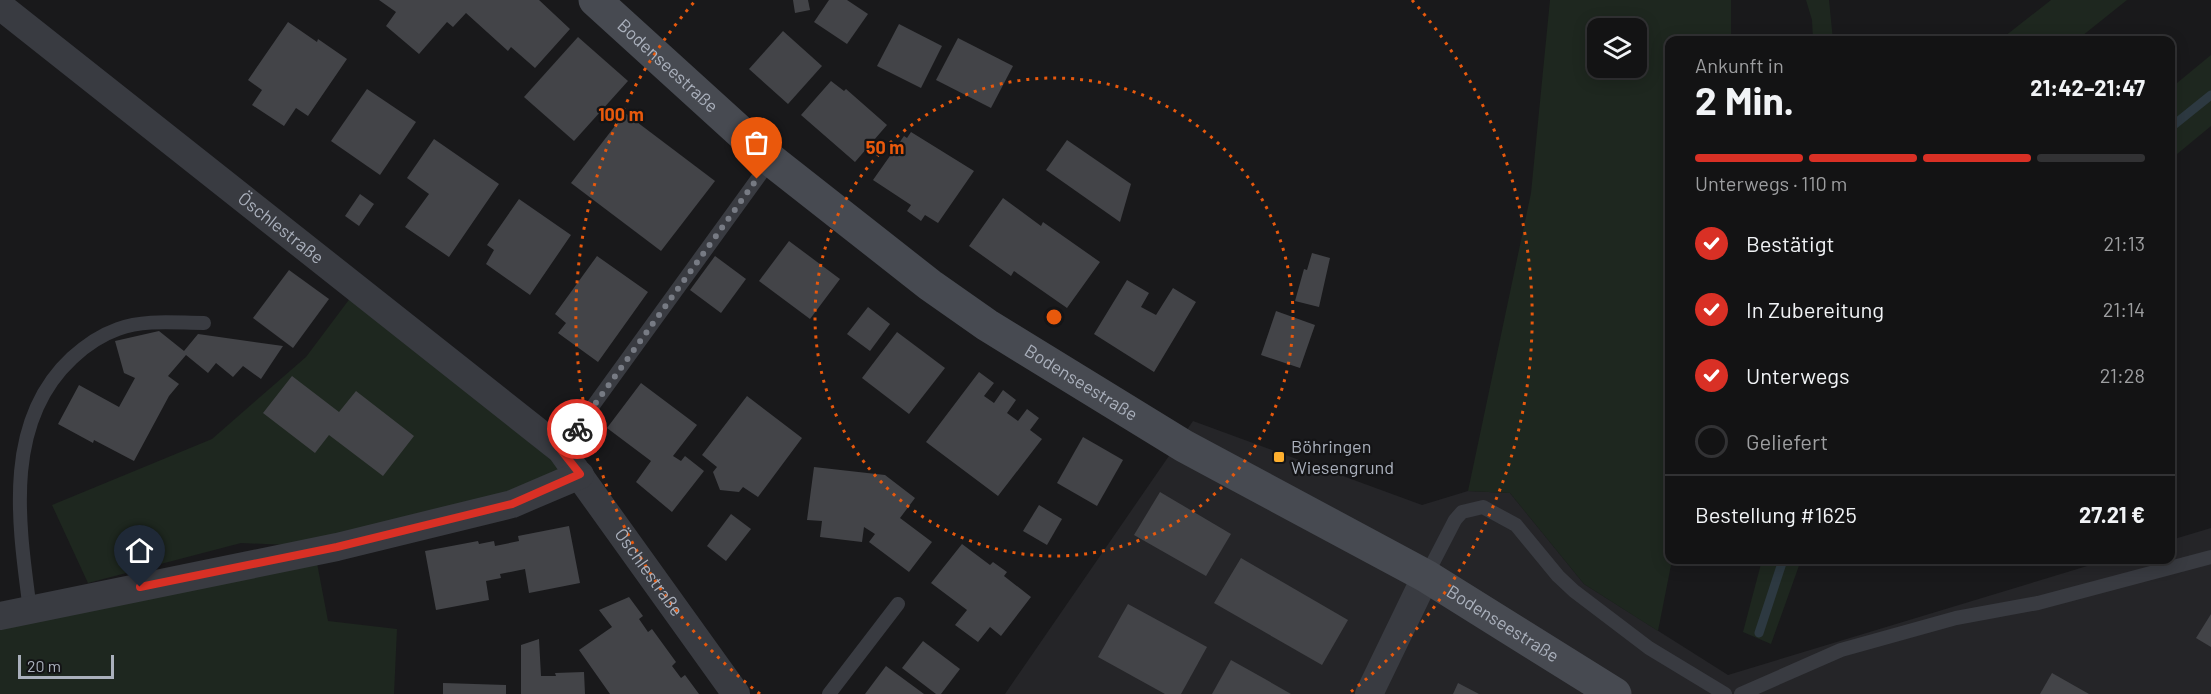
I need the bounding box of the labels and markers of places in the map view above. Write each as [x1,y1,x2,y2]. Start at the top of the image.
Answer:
pin [731,117,782,179]
centre of rings [1044,307,1064,327]
place label: Böhringen Wiesengrund [1291,435,1394,478]
marker: Böhringen Wiesengrund [1272,450,1286,464]
pin [114,525,165,587]

